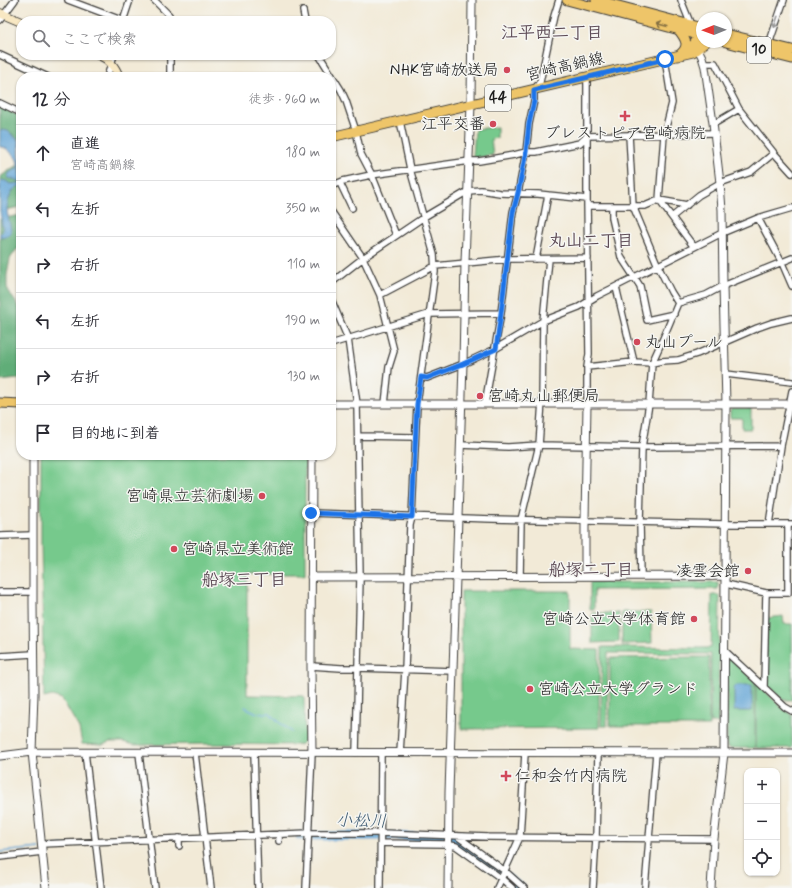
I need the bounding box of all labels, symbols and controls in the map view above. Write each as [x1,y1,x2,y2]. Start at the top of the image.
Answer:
north arrow [696,12,732,48]
search box [16,16,336,60]
one-way arrow [772,16,780,28]
one-way arrow [656,21,669,29]
district label: 江平西二丁目 [501,22,603,44]
icon: search [30,27,52,49]
text: ここで検索 [62,30,137,50]
road number: 10 [747,37,771,63]
street label: 宮崎高鍋線 [524,48,606,86]
route start [656,50,674,68]
place label: NHK宮崎放送局 [390,60,499,81]
marker: NHK宮崎放送局 [502,65,512,75]
road number: 44 [485,85,511,111]
text: 12 分 [32,89,70,111]
text: 徒歩 · 960 m [249,91,320,108]
marker: ブレストピア宮崎病院 [619,110,631,122]
place label: 江平交番 [421,114,485,135]
marker: 江平交番 [488,119,498,129]
place label: ブレストピア宮崎病院 [544,123,706,144]
text: 直進 [70,134,100,154]
icon: ahead [32,142,54,164]
text: 180 m [285,144,320,161]
text: 宮崎高鍋線 [70,157,135,174]
icon: left [32,198,54,220]
text: 左折 [70,200,100,220]
text: 350 m [286,200,320,217]
district label: 丸山二丁目 [549,230,634,252]
icon: right [32,254,54,276]
text: 右折 [70,256,100,276]
text: 110 m [287,256,320,273]
icon: left [32,310,54,332]
text: 左折 [70,312,100,332]
text: 190 m [285,312,320,329]
place label: 丸山プール [645,332,723,353]
marker: 丸山プール [632,337,642,347]
icon: right [32,366,54,388]
text: 右折 [70,368,100,388]
text: 130 m [287,368,320,385]
place label: 宮崎丸山郵便局 [488,386,600,407]
marker: 宮崎丸山郵便局 [475,391,485,401]
icon: arrive [32,422,54,444]
text: 目的地に到着 [70,424,160,444]
place label: 宮崎県立芸術劇場 [126,486,254,507]
marker: 宮崎県立芸術劇場 [257,491,267,501]
route end [302,504,320,522]
place label: 宮崎県立美術館 [182,539,294,560]
marker: 宮崎県立美術館 [169,544,179,554]
district label: 船塚二丁目 [549,559,634,581]
place label: 凌雲会館 [676,561,740,582]
marker: 凌雲会館 [743,566,753,576]
district label: 船塚三丁目 [202,569,287,591]
place label: 宮崎公立大学体育館 [542,609,686,630]
marker: 宮崎公立大学体育館 [689,614,699,624]
place label: 宮崎公立大学グランド [538,679,698,700]
marker: 宮崎公立大学グランド [525,684,535,694]
place label: 仁和会竹内病院 [515,766,627,787]
map controls [744,768,780,876]
button: + [744,768,780,804]
marker: 仁和会竹内病院 [500,770,512,782]
button: − [744,804,780,840]
water label: 小松川 [335,810,387,832]
button: locate [744,840,780,876]

